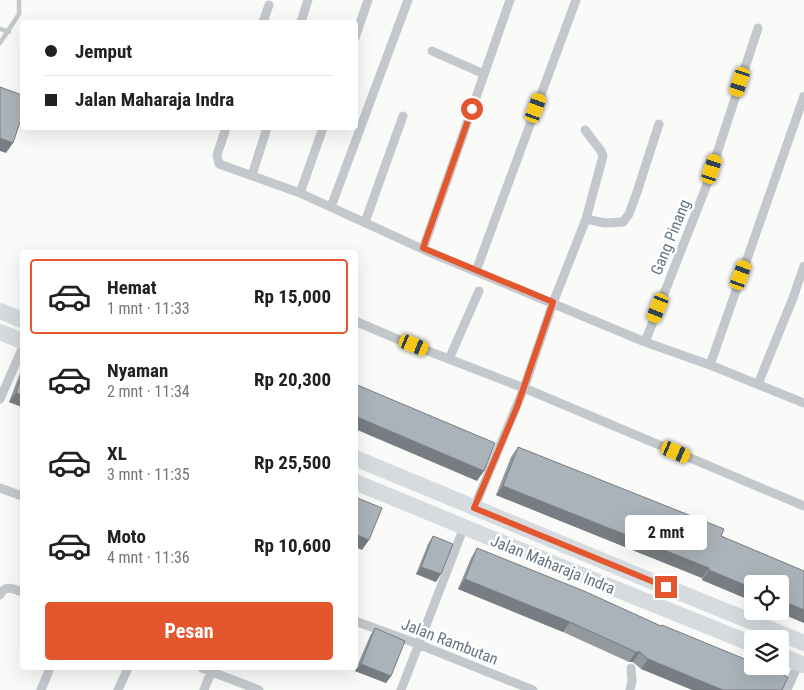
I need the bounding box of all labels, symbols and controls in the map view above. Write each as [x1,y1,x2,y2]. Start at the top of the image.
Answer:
text: Jemput [75,40,132,63]
car [728,65,751,99]
text: Jalan Maharaja Indra [75,88,234,111]
car [523,91,548,125]
route start [461,98,483,120]
car [700,152,723,186]
street label: Gang Pinang [647,197,694,278]
car [728,258,753,292]
icon: car [47,274,92,319]
text: Hemat [107,276,157,299]
text: Rp 15,000 [254,285,331,308]
car [645,291,670,325]
text: 1 mnt · 11:33 [107,299,190,318]
car [397,332,430,358]
icon: car [47,357,92,402]
text: Nyaman [107,359,168,382]
text: Rp 20,300 [254,368,331,391]
text: 2 mnt · 11:34 [107,382,190,401]
car [659,439,692,465]
icon: car [47,440,92,485]
text: XL [107,442,127,465]
text: Rp 25,500 [254,451,331,474]
text: 3 mnt · 11:35 [107,465,190,484]
callout: 2 mnt [625,514,707,550]
icon: car [47,523,92,568]
text: 2 mnt [648,523,684,542]
text: Moto [107,525,146,548]
street label: Jalan Maharaja Indra [488,531,618,598]
text: Rp 10,600 [254,534,331,557]
text: 4 mnt · 11:36 [107,548,190,567]
map controls [744,575,789,675]
button: locate [744,575,789,620]
route end [655,576,677,598]
button: Pesan [45,602,333,660]
street label: Jalan Rambutan [399,614,501,669]
button: layers [744,630,789,675]

